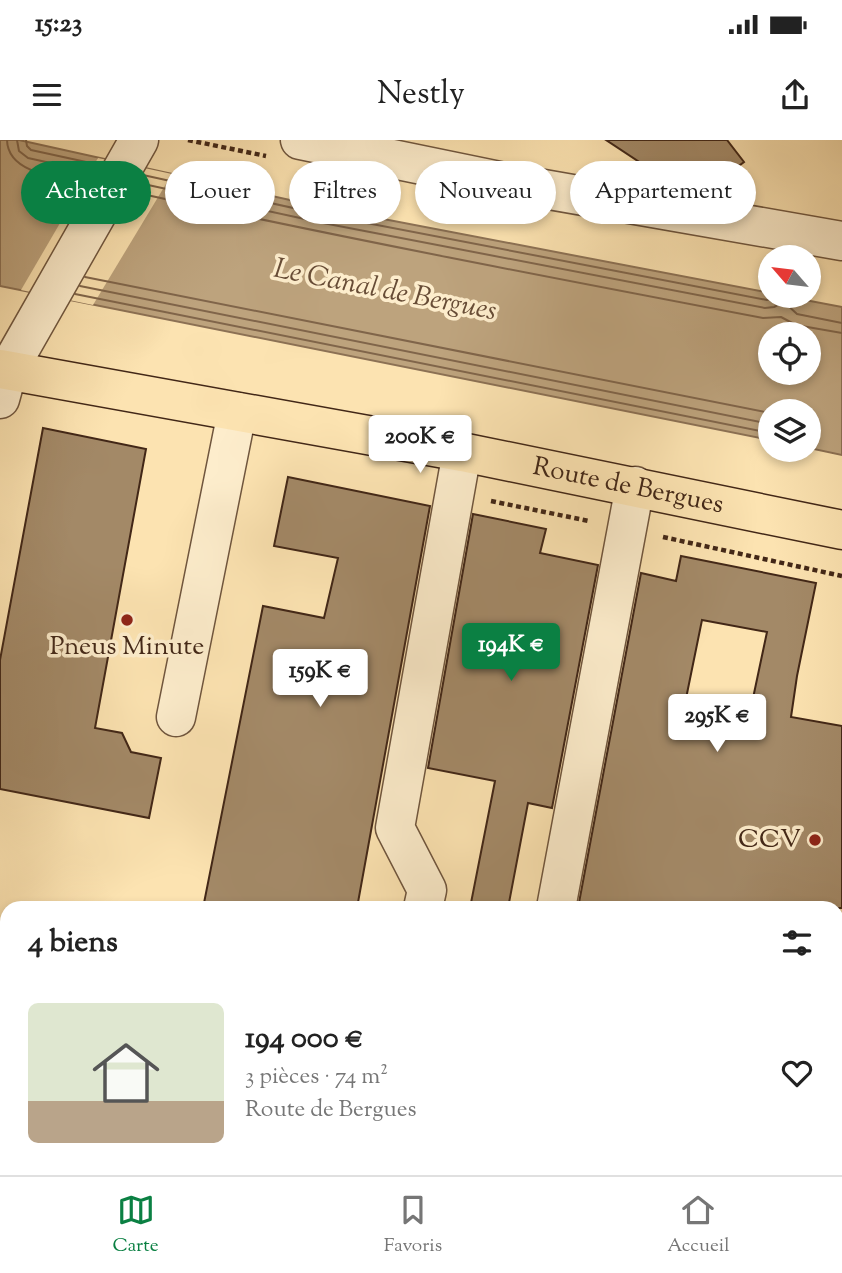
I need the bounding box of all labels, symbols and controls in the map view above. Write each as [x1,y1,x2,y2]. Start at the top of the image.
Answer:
text: 15:23 [35,6,82,43]
text: Nestly [377,72,465,118]
icon: menu [28,76,66,114]
icon: share [776,76,814,114]
chip: Acheter [21,161,151,224]
chip: Louer [165,161,275,224]
chip: Filtres [289,161,401,224]
chip: Nouveau [415,161,556,224]
chip: Appartement [570,161,756,224]
north arrow [758,245,821,308]
map controls [758,245,821,462]
water label: Le Canal de Bergues [270,250,500,332]
button: locate [758,322,821,385]
button: layers [758,399,821,462]
pin: 200K € [363,416,477,475]
text: 200K € [385,421,455,454]
street label: Route de Bergues [529,448,727,524]
marker: Pneus Minute [119,612,135,628]
pin: 194K € [454,624,568,683]
place label: Pneus Minute [50,629,204,666]
text: 194K € [478,629,544,662]
pin: 159K € [263,650,377,709]
text: 159K € [289,655,351,688]
pin: 295K € [660,694,774,754]
text: 295K € [684,700,750,733]
place label: CCV [738,822,801,859]
marker: CCV [807,832,823,848]
text: 4 biens [28,922,118,965]
icon: filters [778,924,816,962]
text: 194 000 € [245,1018,363,1061]
icon: home [84,1031,168,1115]
icon: heart [778,1054,816,1092]
text: 3 pièces · 74 m² [245,1061,388,1094]
text: Route de Bergues [245,1094,417,1127]
tab: Carte [113,1191,159,1260]
tab: Favoris [384,1191,442,1260]
tab: Accueil [667,1191,729,1260]

